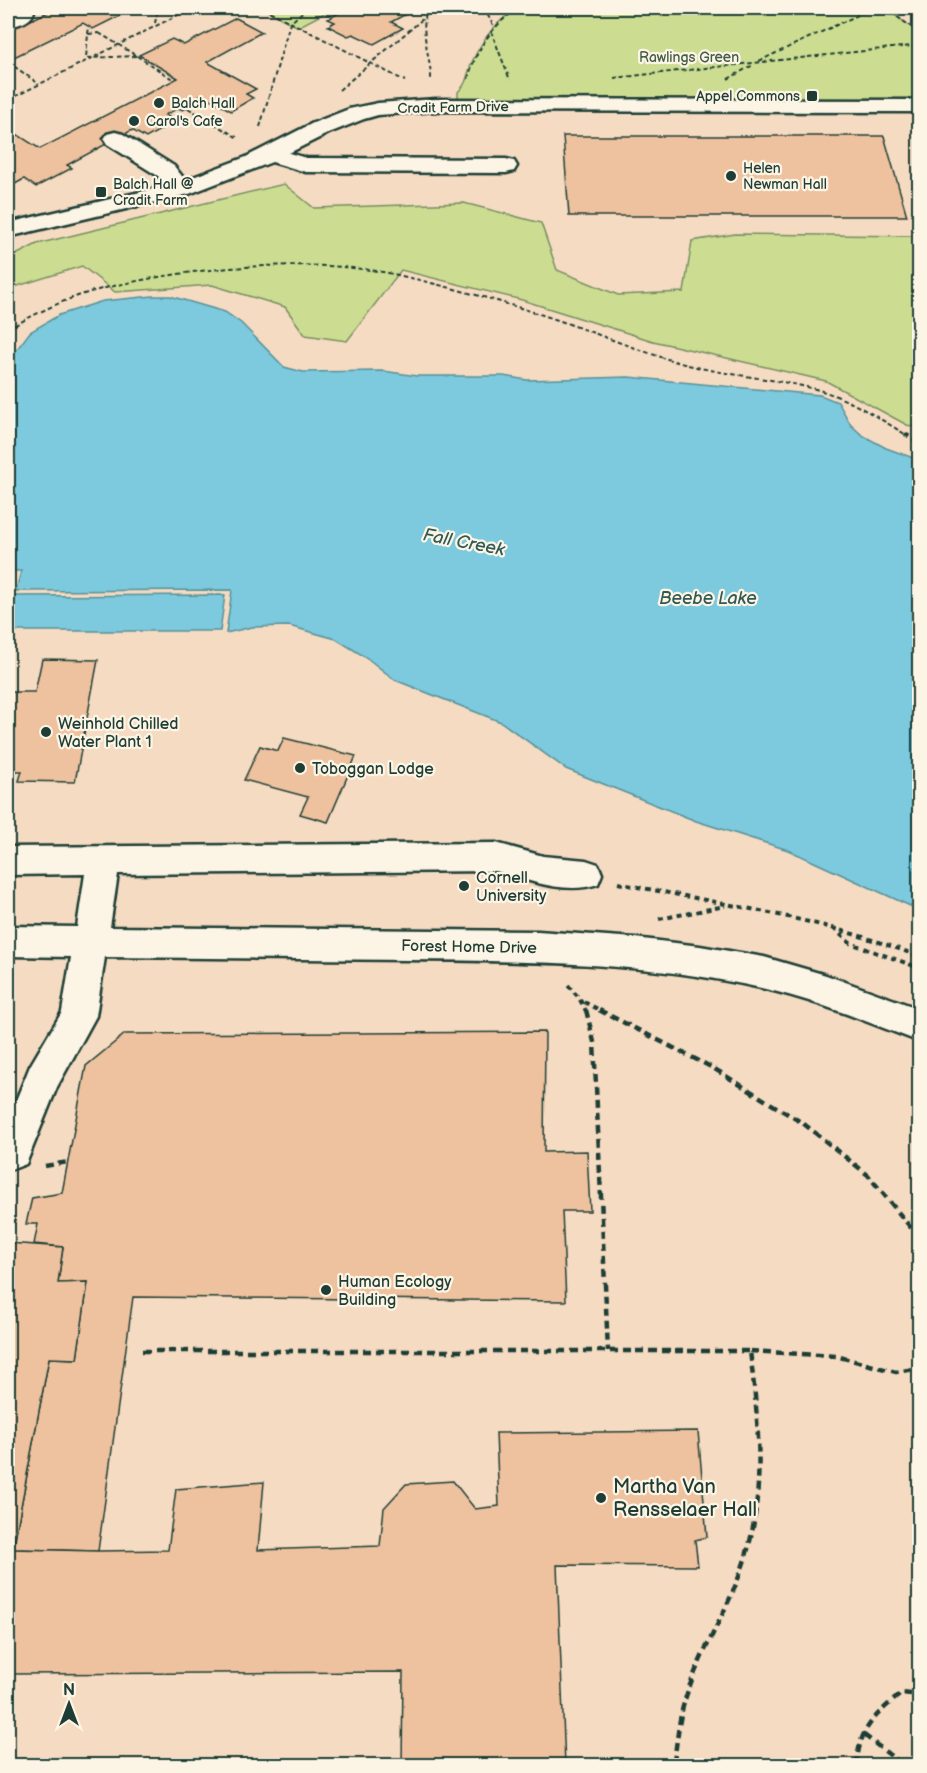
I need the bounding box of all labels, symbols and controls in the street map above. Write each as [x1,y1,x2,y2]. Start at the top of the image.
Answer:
park label: Rawlings Green [639,49,739,66]
place label: Appel Commons [696,88,800,105]
marker: Appel Commons [805,89,819,103]
place label: Balch Hall [171,95,235,112]
marker: Balch Hall [152,96,166,110]
street label: Cradit Farm Drive [397,98,509,117]
place label: Carol's Cafe [146,113,223,130]
marker: Carol's Cafe [127,114,141,128]
place label: Helen Newman Hall [743,160,827,193]
marker: Helen Newman Hall [724,169,738,183]
place label: Balch Hall @ Cradit Farm [113,176,194,209]
marker: Balch Hall @ Cradit Farm [94,185,108,199]
water label: Fall Creek [421,524,508,561]
water label: Beebe Lake [659,588,757,609]
place label: Weinhold Chilled Water Plant 1 [58,715,178,752]
marker: Weinhold Chilled Water Plant 1 [39,725,53,739]
place label: Toboggan Lodge [312,760,434,779]
marker: Toboggan Lodge [293,761,307,775]
place label: Cornell University [476,869,547,906]
marker: Cornell University [457,879,471,893]
street label: Forest Home Drive [401,937,537,958]
place label: Human Ecology Building [338,1273,452,1310]
marker: Human Ecology Building [319,1283,333,1297]
place label: Martha Van Rensselaer Hall [613,1475,757,1522]
marker: Martha Van Rensselaer Hall [594,1491,608,1505]
north arrow [39,1674,99,1734]
text: N [63,1681,75,1700]

